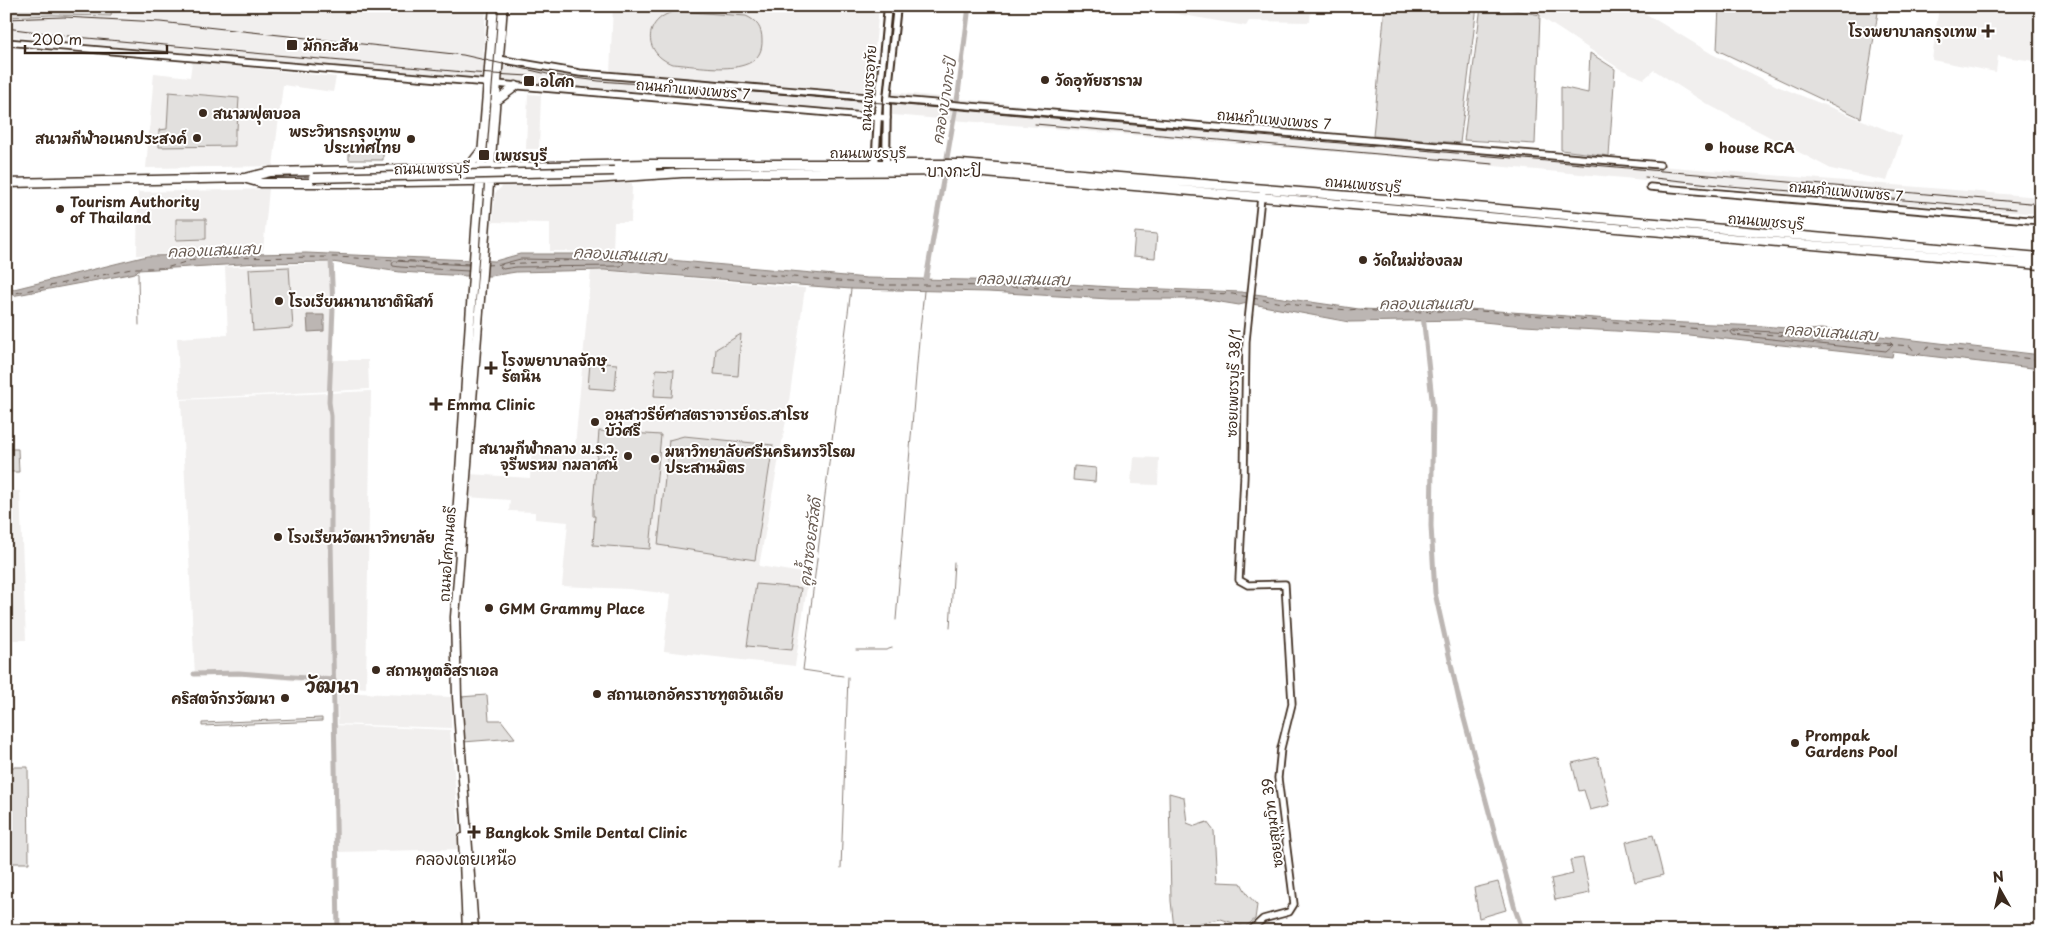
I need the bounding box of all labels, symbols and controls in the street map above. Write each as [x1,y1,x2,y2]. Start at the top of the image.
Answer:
place label: โรงพยาบาลกรุงเทพ [1848,21,1977,43]
scale bar [25,22,168,54]
marker: โรงพยาบาลกรุงเทพ [1981,24,1995,38]
text: 200 m [32,27,82,50]
place label: มักกะสัน [303,35,358,56]
marker: มักกะสัน [285,38,299,52]
street label: ถนนเพชรอุทัย [855,44,881,132]
water label: คลองบางกะปิ [925,53,962,146]
place label: วัดอุทัยธาราม [1055,70,1143,92]
place label: อโศก [540,71,574,92]
marker: อโศก [522,74,536,88]
street label: ถนนกำแพงเพชร 7 [635,74,751,104]
marker: วัดอุทัยธาราม [1039,74,1051,86]
place label: สนามฟุตบอล [213,103,301,125]
street label: ถนนกำแพงเพชร 7 [1216,104,1332,134]
marker: สนามฟุตบอล [197,107,209,119]
place label: พระวิหารกรุงเทพ ประเทศไทย [289,121,401,158]
place label: สนามกีฬาอเนกประสงค์ [35,128,187,149]
marker: สนามกีฬาอเนกประสงค์ [191,132,203,144]
marker: พระวิหารกรุงเทพ ประเทศไทย [405,133,417,145]
place label: house RCA [1719,137,1795,158]
marker: house RCA [1703,141,1715,153]
street label: ถนนเพชรบุรี [830,142,907,163]
place label: เพชรบุรี [495,145,547,167]
marker: เพชรบุรี [477,148,491,162]
street label: ถนนเพชรบุรี [394,157,471,179]
district label: บางกะปิ [926,158,982,182]
street label: ถนนเพชรบุรี [1324,170,1402,198]
street label: ถนนกำแพงเพชร 7 [1788,176,1904,206]
place label: Tourism Authority of Thailand [70,191,200,228]
marker: Tourism Authority of Thailand [54,203,66,215]
street label: ถนนเพชรบุรี [1727,207,1805,235]
water label: คลองแสนแสบ [167,236,263,262]
water label: คลองแสนแสบ [573,239,669,267]
place label: วัดใหม่ช่องลม [1373,250,1463,271]
marker: วัดใหม่ช่องลม [1357,254,1369,266]
water label: คลองแสนแสบ [976,266,1072,290]
place label: โรงเรียนนานาชาตินิสท์ [288,291,434,312]
water label: คลองแสนแสบ [1379,291,1475,314]
marker: โรงเรียนนานาชาตินิสท์ [273,295,285,307]
water label: คลองแสนแสบ [1784,316,1880,346]
street label: ซอยเพชรบุรี 38/1 [1221,328,1245,438]
place label: โรงพยาบาลจักษุ รัตนิน [501,350,608,387]
marker: โรงพยาบาลจักษุ รัตนิน [484,361,498,375]
place label: Emma Clinic [447,394,535,415]
marker: Emma Clinic [429,397,443,411]
place label: อนุสาวรีย์ศาสตราจารย์ดร.สาโรช บัวศรี [605,404,809,441]
marker: อนุสาวรีย์ศาสตราจารย์ดร.สาโรช บัวศรี [589,416,601,428]
place label: สนามกีฬากลาง ม.ร.ว. จุรีพรหม กมลาศน์ [479,438,618,476]
place label: มหาวิทยาลัยศรีนครินทรวิโรฒ ประสานมิตร [665,441,855,478]
marker: สนามกีฬากลาง ม.ร.ว. จุรีพรหม กมลาศน์ [622,450,634,462]
marker: มหาวิทยาลัยศรีนครินทรวิโรฒ ประสานมิตร [649,453,661,465]
water label: คูน้ำซอยสวัสดี [791,493,827,588]
street label: ถนนอโศกมนตรี [433,505,461,603]
place label: โรงเรียนวัฒนาวิทยาลัย [287,527,435,548]
marker: โรงเรียนวัฒนาวิทยาลัย [272,531,284,543]
place label: GMM Grammy Place [499,598,645,619]
marker: GMM Grammy Place [483,602,495,614]
place label: สถานทูตอิสราเอล [386,660,498,682]
marker: สถานทูตอิสราเอล [370,664,382,676]
district label: วัฒนา [305,671,359,699]
place label: สถานเอกอัครราชทูตอินเดีย [607,684,784,706]
place label: คริสตจักรวัฒนา [171,688,275,709]
marker: สถานเอกอัครราชทูตอินเดีย [591,688,603,700]
marker: คริสตจักรวัฒนา [279,692,291,704]
place label: Prompak Gardens Pool [1805,725,1898,762]
marker: Prompak Gardens Pool [1789,737,1801,749]
street label: ซอยสุขุมวิท 39 [1256,777,1288,869]
place label: Bangkok Smile Dental Clinic [485,822,688,843]
marker: Bangkok Smile Dental Clinic [467,825,481,839]
district label: คลองเตยเหนือ [415,846,517,870]
north arrow [1974,864,2024,914]
text: N [1991,865,2005,888]

